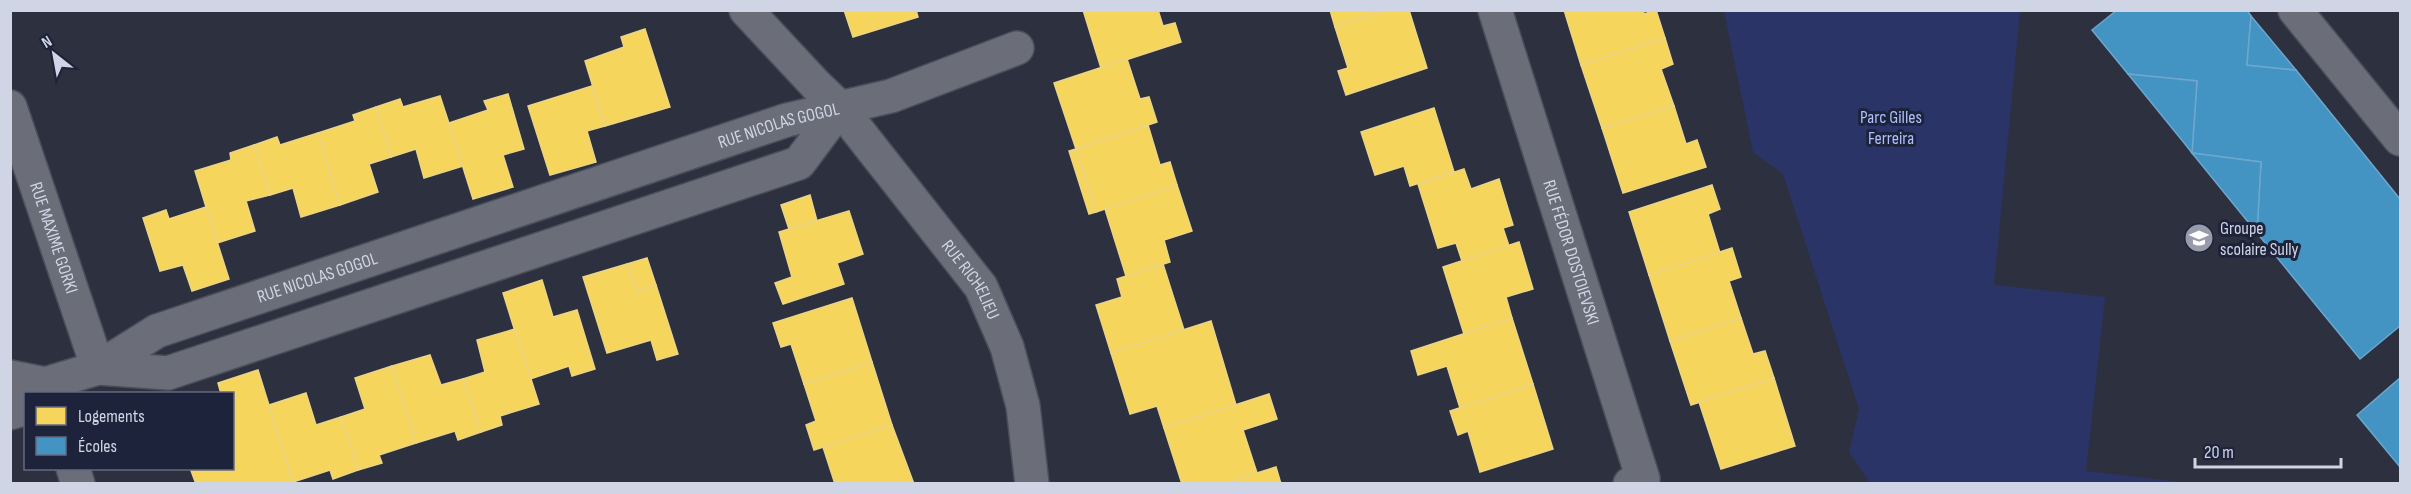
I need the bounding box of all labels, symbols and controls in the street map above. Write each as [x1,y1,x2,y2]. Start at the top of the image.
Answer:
north arrow [24,24,84,84]
text: N [38,32,56,53]
street label: RUE NICOLAS GOGOL [715,98,841,153]
park label: Parc Gilles Ferreira [1860,107,1922,149]
street label: RUE FÉDOR DOSTOIEVSKI [1539,177,1604,327]
street label: RUE MAXIME GORKI [26,179,83,296]
place label: Groupe scolaire Sully [2220,218,2299,260]
school or university icon: Groupe scolaire Sully [2183,222,2215,254]
street label: RUE RICHELIEU [937,235,1004,322]
street label: RUE NICOLAS GOGOL [254,247,380,307]
legend [24,392,234,470]
text: Logements [78,406,145,427]
scale bar [2195,431,2340,469]
text: Écoles [78,436,117,457]
text: 20 m [2204,442,2234,463]

